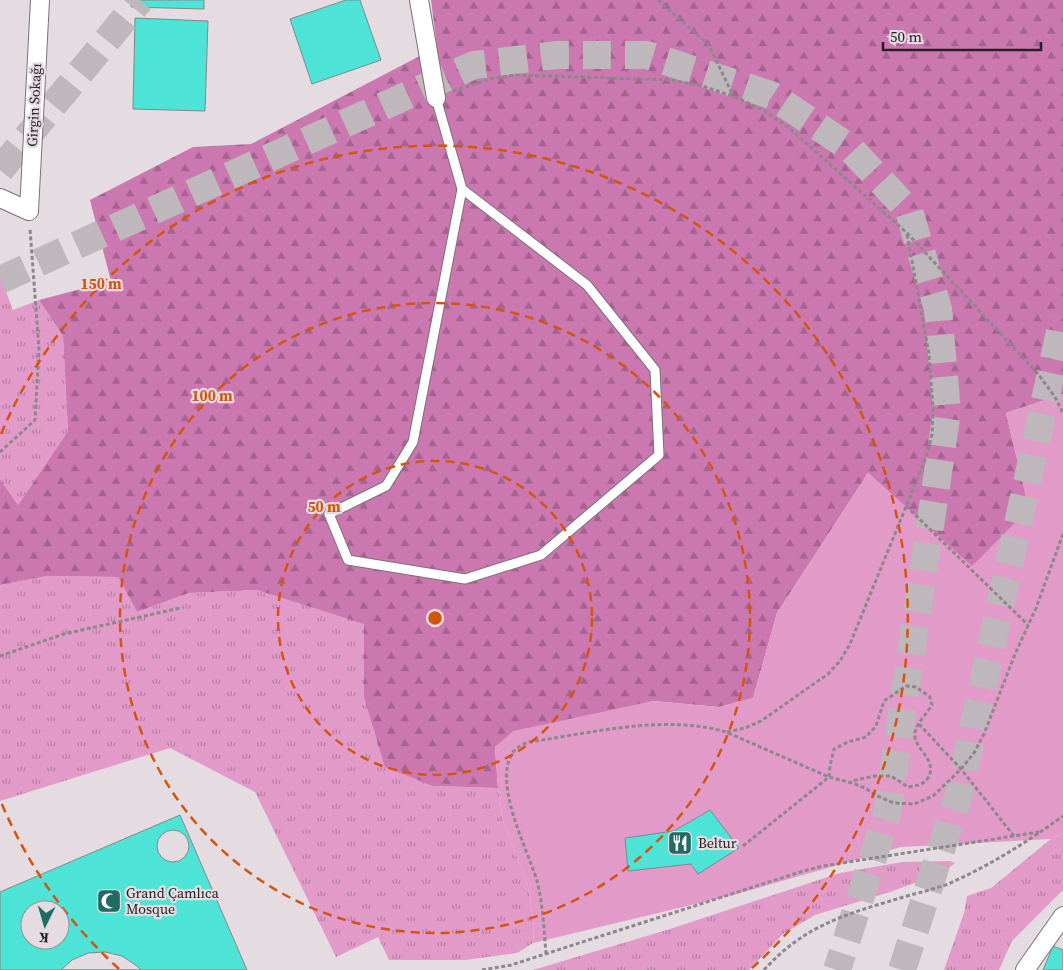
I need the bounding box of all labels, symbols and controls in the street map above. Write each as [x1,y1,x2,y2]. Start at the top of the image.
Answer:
scale bar [883,20,1040,52]
text: 50 m [890,26,922,47]
street label: Girgin Sokağı [22,63,46,147]
text: 150 m [80,273,122,294]
text: 100 m [191,385,233,406]
text: 50 m [307,496,341,517]
centre of rings [426,609,444,627]
restaurant icon: Beltur [667,830,693,856]
place label: Beltur [698,833,737,853]
place label: Grand Çamlıca Mosque [126,883,220,919]
mosque icon: Grand Çamlıca Mosque [96,888,122,914]
north arrow [20,900,70,950]
text: K [38,928,50,948]

